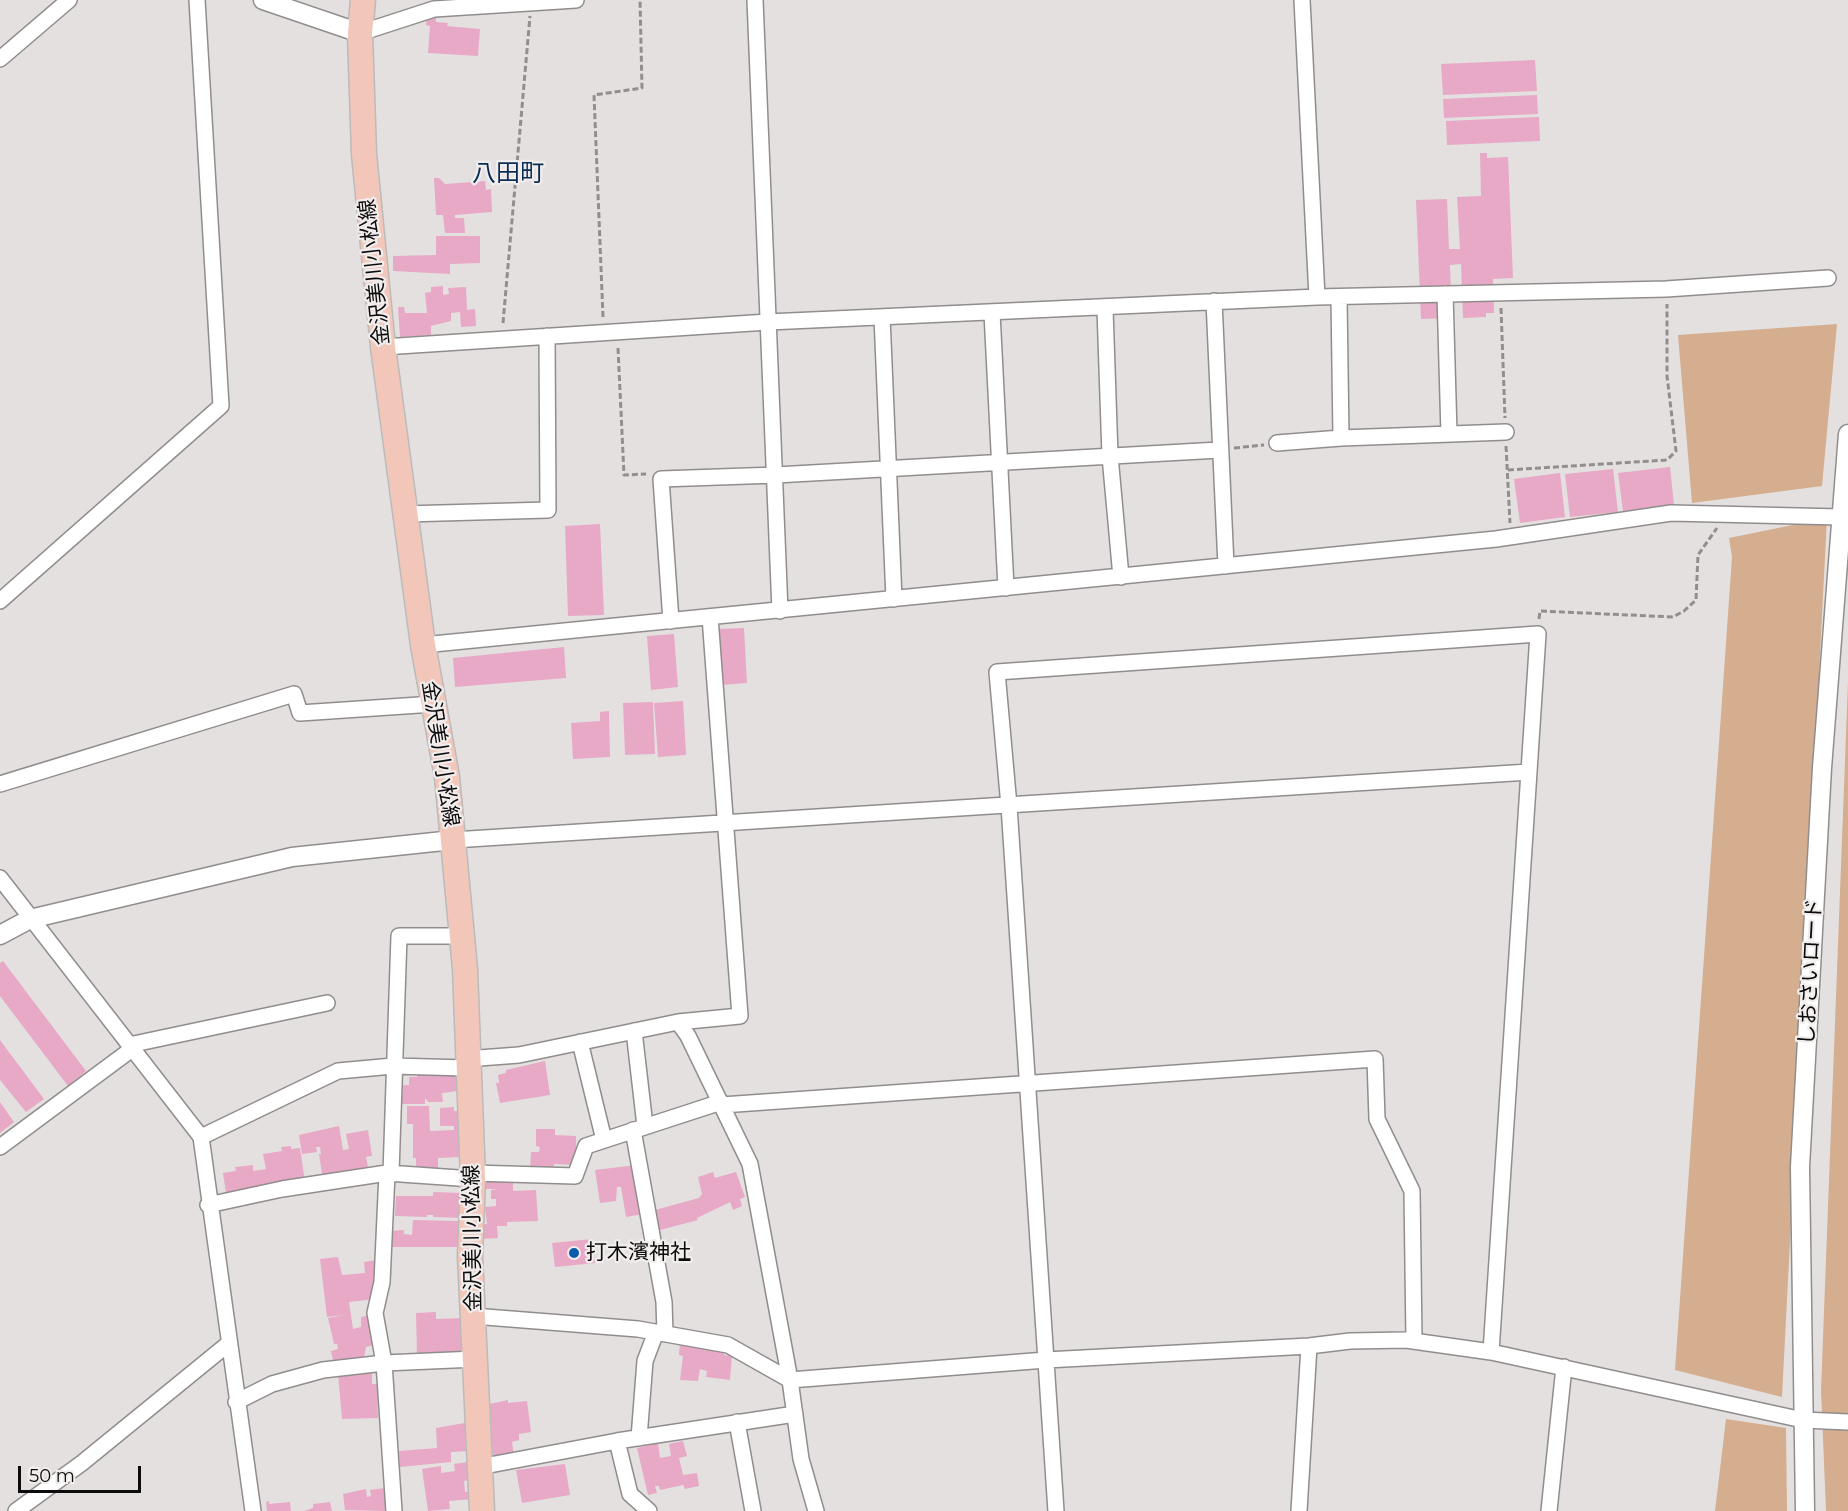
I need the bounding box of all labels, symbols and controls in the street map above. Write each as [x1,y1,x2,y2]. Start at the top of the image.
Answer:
district label: 八田町 [472,160,544,188]
street label: 金沢美川小松線 [355,198,395,346]
street label: 金沢美川小松線 [416,679,464,829]
street label: しおさいロード [1795,898,1827,1046]
street label: 金沢美川小松線 [459,1164,487,1312]
place label: 打木濱神社 [586,1240,691,1266]
marker: 打木濱神社 [567,1246,581,1260]
scale bar [21,1454,144,1492]
text: 50 m [29,1465,75,1487]

